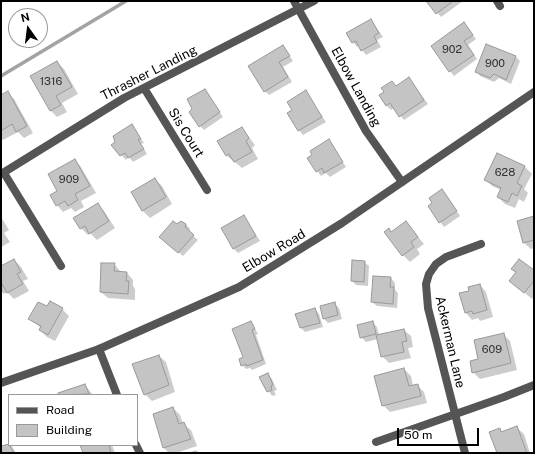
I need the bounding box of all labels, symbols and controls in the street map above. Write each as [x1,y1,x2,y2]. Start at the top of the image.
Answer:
north arrow [8,8,48,48]
text: N [20,10,31,24]
street label: Thrasher Landing [98,42,200,104]
house number: 902 [442,43,462,57]
street label: Elbow Landing [328,44,384,130]
house number: 900 [485,57,505,71]
house number: 1316 [40,75,62,89]
street label: Sis Court [165,105,207,161]
house number: 628 [495,166,515,180]
house number: 909 [59,173,79,187]
street label: Elbow Road [240,226,308,276]
street label: Ackerman Lane [432,294,468,390]
house number: 609 [482,343,502,357]
legend [8,394,138,446]
text: Road [46,403,74,417]
scale bar [399,420,481,446]
text: Building [46,423,92,437]
text: 50 m [404,428,432,442]

